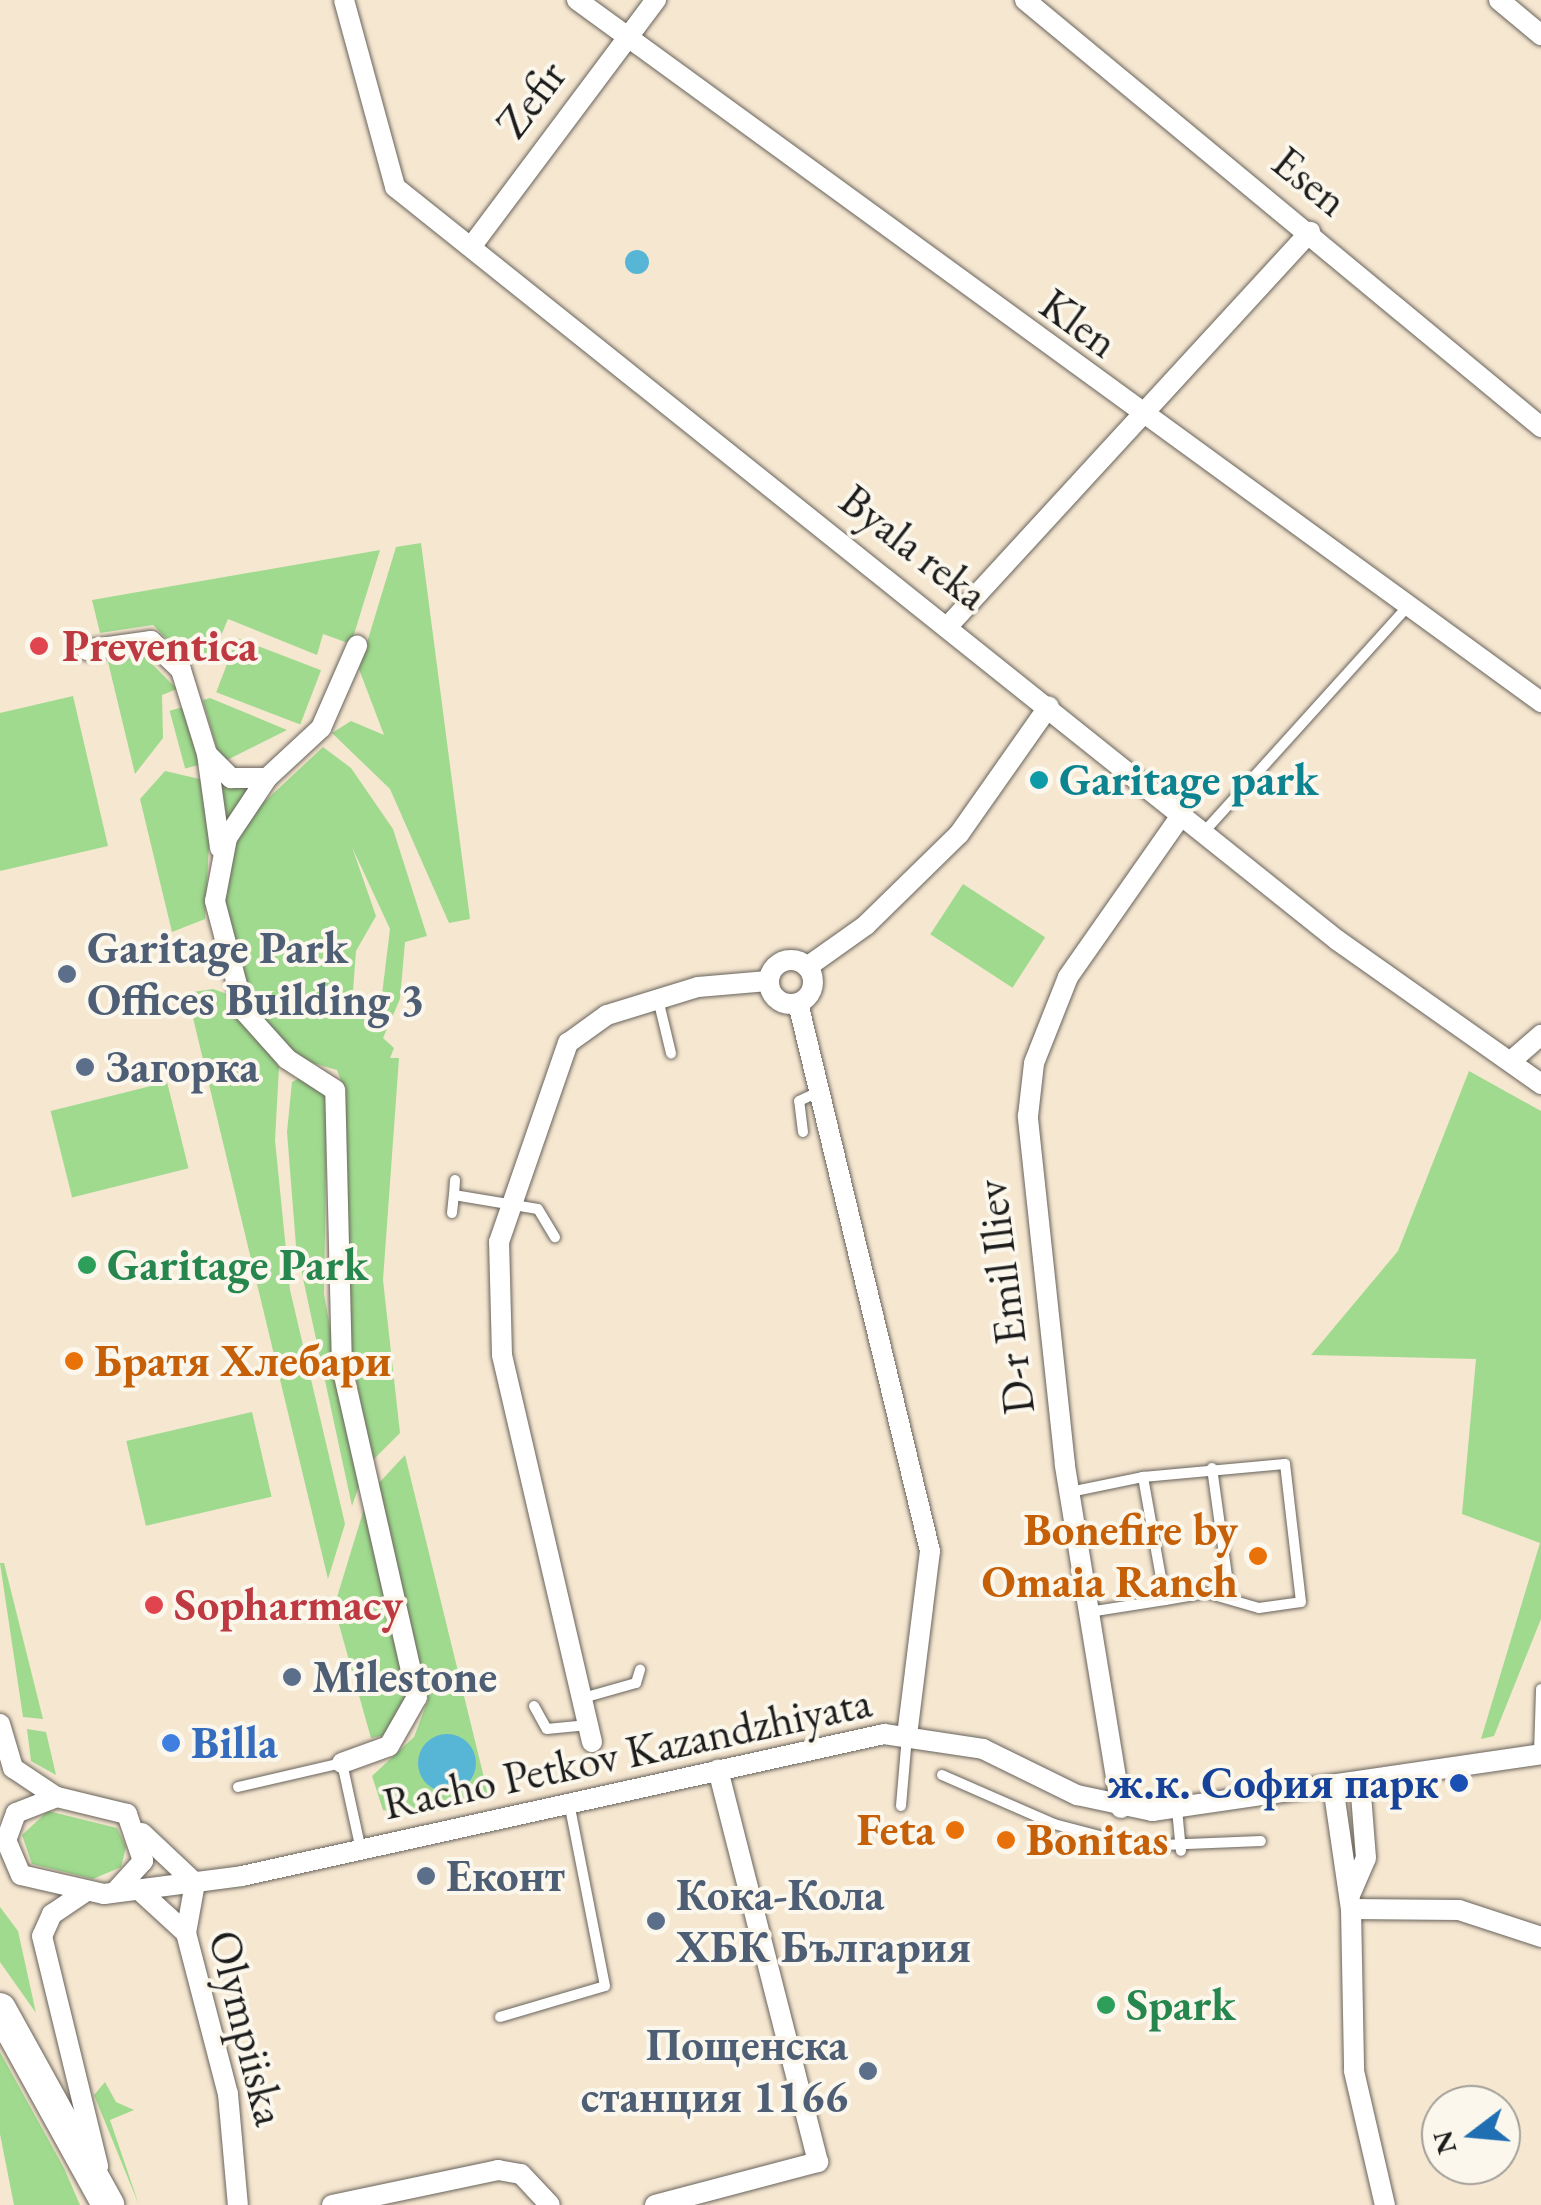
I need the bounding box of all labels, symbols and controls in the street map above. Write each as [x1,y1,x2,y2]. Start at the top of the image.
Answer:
street label: Zefir [484,50,578,148]
street label: Esen [1261,134,1359,228]
street label: Klen [1030,277,1128,369]
street label: Byala reka [829,473,999,621]
place label: Preventica [62,619,258,673]
marker: Preventica [26,633,52,659]
place label: Garitage park [1059,753,1319,807]
marker: Garitage park [1028,769,1050,791]
place label: Garitage Park Offices Building 3 [87,921,424,1027]
marker: Garitage Park Offices Building 3 [56,963,78,985]
place label: Загорка [105,1040,259,1094]
marker: Загорка [74,1056,96,1078]
street label: D-r Emil Iliev [964,1177,1046,1417]
place label: Garitage Park [107,1238,368,1292]
marker: Garitage Park [76,1254,98,1276]
place label: Братя Хлебари [94,1334,391,1388]
marker: Братя Хлебари [63,1350,85,1372]
place label: Bonefire by Omaia Ranch [981,1503,1238,1609]
marker: Bonefire by Omaia Ranch [1247,1545,1269,1567]
place label: Sopharmacy [174,1578,403,1632]
marker: Sopharmacy [143,1594,165,1616]
place label: Milestone [312,1650,497,1704]
marker: Milestone [281,1666,303,1688]
street label: Racho Petkov Kazandzhiyata [378,1675,876,1831]
place label: Billa [191,1716,278,1770]
marker: Billa [160,1732,182,1754]
place label: ж.к. София парк [1107,1756,1439,1810]
marker: ж.к. София парк [1448,1772,1470,1794]
place label: Feta [856,1803,935,1857]
place label: Bonitas [1026,1813,1168,1867]
marker: Feta [944,1819,966,1841]
marker: Bonitas [995,1829,1017,1851]
place label: Еконт [446,1849,565,1903]
marker: Еконт [415,1865,437,1887]
place label: Кока-Кола ХБК България [676,1868,971,1974]
marker: Кока-Кола ХБК България [645,1910,667,1932]
street label: Olympiiska [197,1925,297,2131]
place label: Spark [1126,1978,1236,2032]
marker: Spark [1095,1994,1117,2016]
place label: Пощенска станция 1166 [581,2018,848,2124]
marker: Пощенска станция 1166 [857,2060,879,2082]
north arrow [1421,2085,1521,2185]
text: N [1424,2127,1465,2159]

